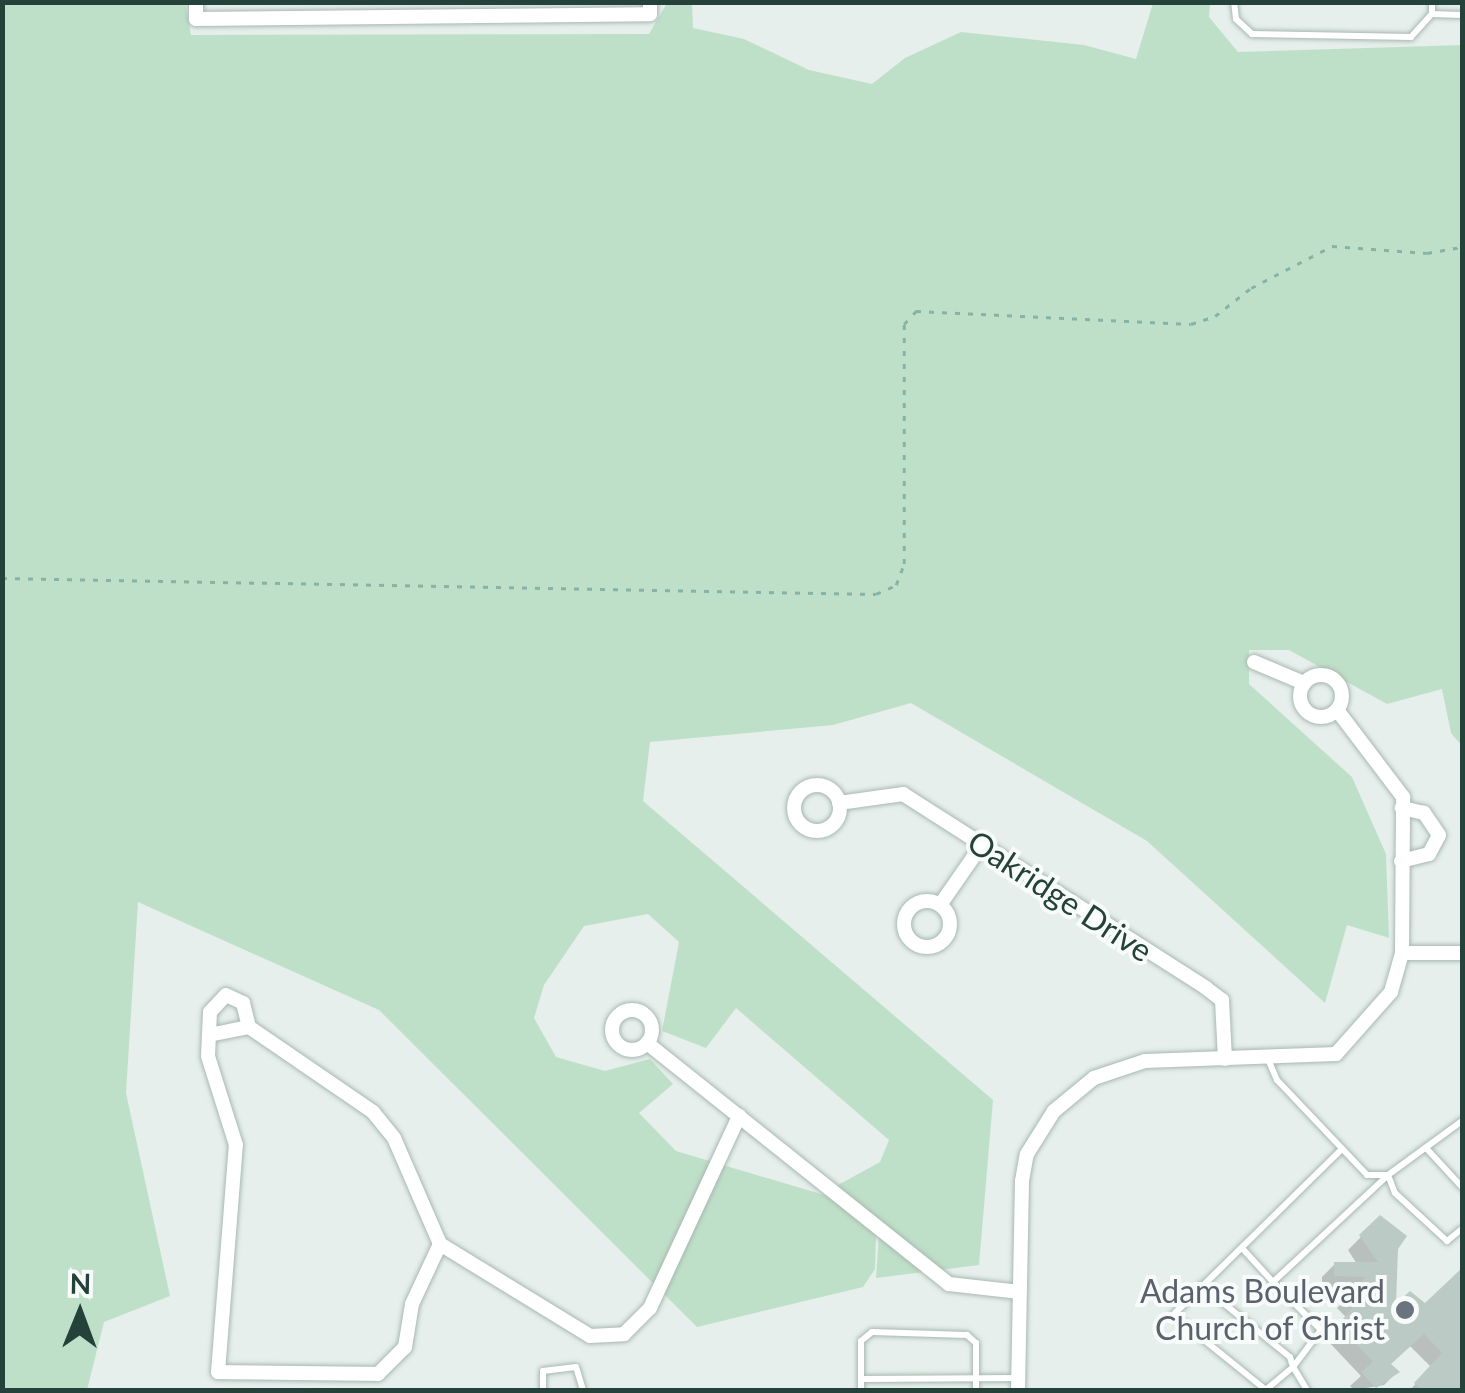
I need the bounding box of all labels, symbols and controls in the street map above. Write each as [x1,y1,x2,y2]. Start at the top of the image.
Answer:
street label: Oakridge Drive [960,822,1160,970]
north arrow [30,1263,130,1363]
text: N [69,1266,92,1300]
place label: Adams Boulevard Church of Christ [1140,1273,1385,1348]
marker: Adams Boulevard Church of Christ [1394,1299,1416,1321]

